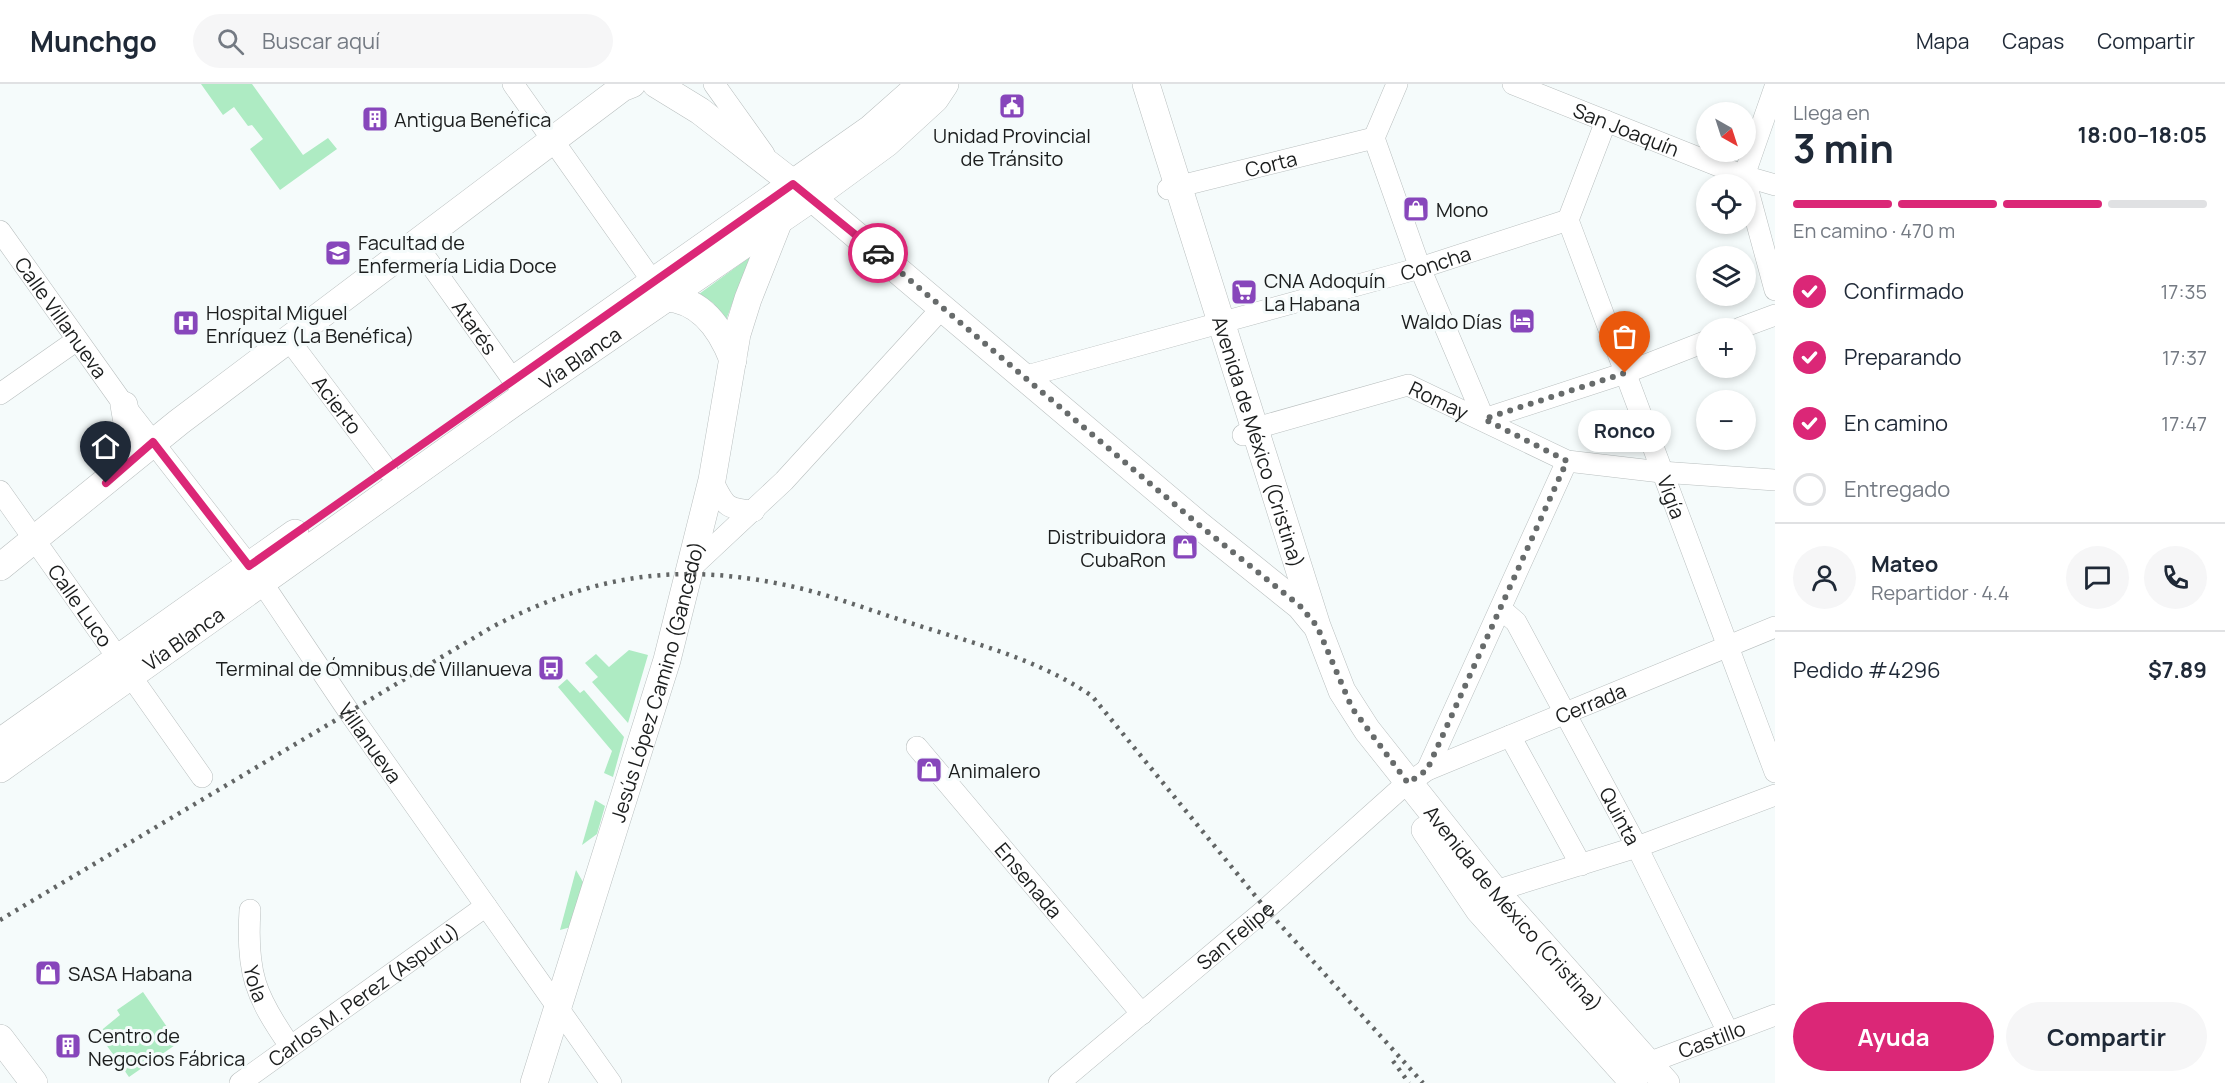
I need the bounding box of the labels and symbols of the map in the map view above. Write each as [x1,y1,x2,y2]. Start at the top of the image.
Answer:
public building icon: Unidad Provincial de Tránsito [997,91,1027,121]
street label: San Joaquín [1569,96,1683,162]
north arrow [1696,102,1756,162]
building icon: Antigua Benéfica [360,104,390,134]
place label: Antigua Benéfica [394,106,551,133]
place label: Unidad Provincial de Tránsito [933,122,1091,172]
street label: Corta [1242,144,1300,183]
shop icon: Mono [1401,194,1431,224]
place label: Mono [1436,196,1488,223]
courier [848,223,908,283]
place label: Facultad de Enfermería Lidia Doce [358,229,557,279]
school or university icon: Facultad de Enfermería Lidia Doce [323,238,353,268]
street label: Concha [1397,239,1474,286]
street label: Calle Villanueva [9,251,114,383]
place label: CNA Adoquín La Habana [1264,267,1385,317]
supermarket icon: CNA Adoquín La Habana [1229,277,1259,307]
street label: Atarés [447,294,504,360]
place label: Hospital Miguel Enríquez (La Benéfica) [206,299,415,349]
hotel icon: Waldo Días [1507,306,1537,336]
hospital icon: Hospital Miguel Enríquez (La Benéfica) [171,308,201,338]
place label: Waldo Días [1401,308,1502,335]
pin [1599,311,1650,373]
street label: Avenida de México (Cristina) [1206,312,1311,571]
street label: Vía Blanca [534,320,626,395]
street label: Acierto [307,370,369,439]
street label: Romay [1405,374,1473,426]
callout: Ronco [1578,409,1672,451]
pin [80,421,131,483]
street label: Vigía [1652,472,1692,522]
place label: Distribuidora CubaRon [1048,523,1166,573]
shop icon: Distribuidora CubaRon [1170,532,1200,562]
street label: Jesús López Camino (Gancedo) [603,538,710,825]
street label: Calle Luco [42,559,119,652]
street label: Vía Blanca [137,600,229,677]
bus stop icon: Terminal de Ómnibus de Villanueva [536,653,566,683]
place label: Terminal de Ómnibus de Villanueva [216,655,532,682]
street label: Cerrada [1551,676,1630,729]
street label: Villanueva [333,697,408,788]
shop icon: Animalero [914,755,944,785]
place label: Animalero [948,757,1041,784]
street label: Quinta [1594,782,1647,850]
street label: Avenida de México (Cristina) [1418,799,1609,1017]
street label: Ensenada [989,836,1069,924]
street label: San Felipe [1190,895,1280,975]
street label: Carlos M. Perez (Aspuru) [262,916,464,1072]
shop icon: SASA Habana [33,958,63,988]
place label: SASA Habana [68,960,192,987]
street label: Yola [238,963,275,1006]
street label: Castillo [1674,1014,1749,1064]
place label: Centro de Negocios Fábrica [88,1022,245,1072]
building icon: Centro de Negocios Fábrica [53,1031,83,1061]

